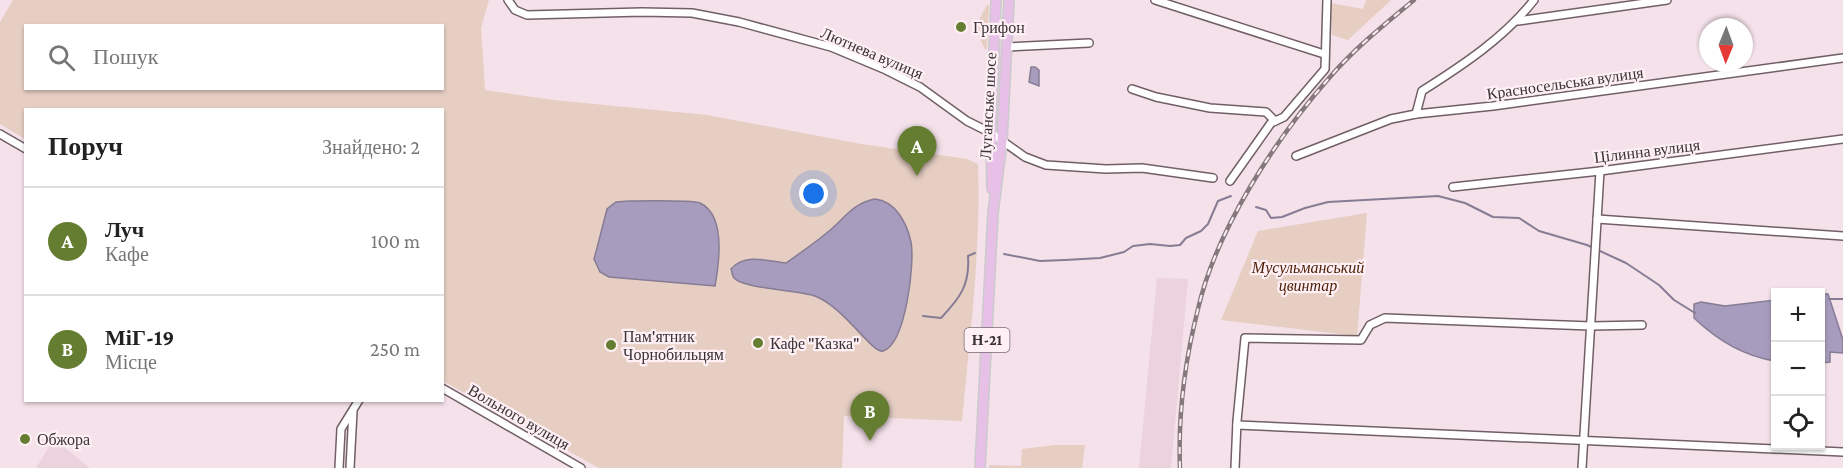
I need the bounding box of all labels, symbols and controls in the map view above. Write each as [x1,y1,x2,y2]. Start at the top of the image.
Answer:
north arrow [1699,18,1753,72]
place label: Грифон [973,19,1025,37]
marker: Грифон [954,20,968,34]
search box [24,24,444,90]
street label: Лютнева вулиця [818,24,926,83]
icon: search [45,41,78,74]
text: Пошук [93,44,159,69]
street label: Луганське шосе [977,52,1000,160]
street label: Красносельська вулиця [1485,63,1645,103]
pin: A [898,126,936,176]
text: Поруч [48,132,123,161]
text: Знайдено: 2 [322,136,420,158]
street label: Цілинна вулиця [1593,136,1702,167]
your location [799,179,828,208]
text: Луч [105,217,144,242]
text: A [62,230,73,252]
text: 100 m [371,230,420,252]
text: Кафе [105,243,149,265]
park label: Мусульманський цвинтар [1251,259,1364,295]
map controls [1771,288,1825,450]
button: + [1771,288,1825,342]
text: МіГ-19 [105,325,174,350]
place label: Пам'ятник Чорнобильцям [623,328,724,364]
road number: Н-21 [964,328,1010,352]
place label: Кафе "Казка" [770,335,860,353]
marker: Кафе "Казка" [751,336,765,350]
text: B [62,338,73,360]
text: 250 m [370,338,420,360]
marker: Пам'ятник Чорнобильцям [604,338,618,352]
button: − [1771,342,1825,396]
text: Місце [105,351,157,373]
street label: Вольного вулиця [465,381,573,454]
pin: B [850,392,890,441]
button: locate [1771,396,1825,450]
place label: Обжора [37,431,90,449]
marker: Обжора [18,432,32,446]

